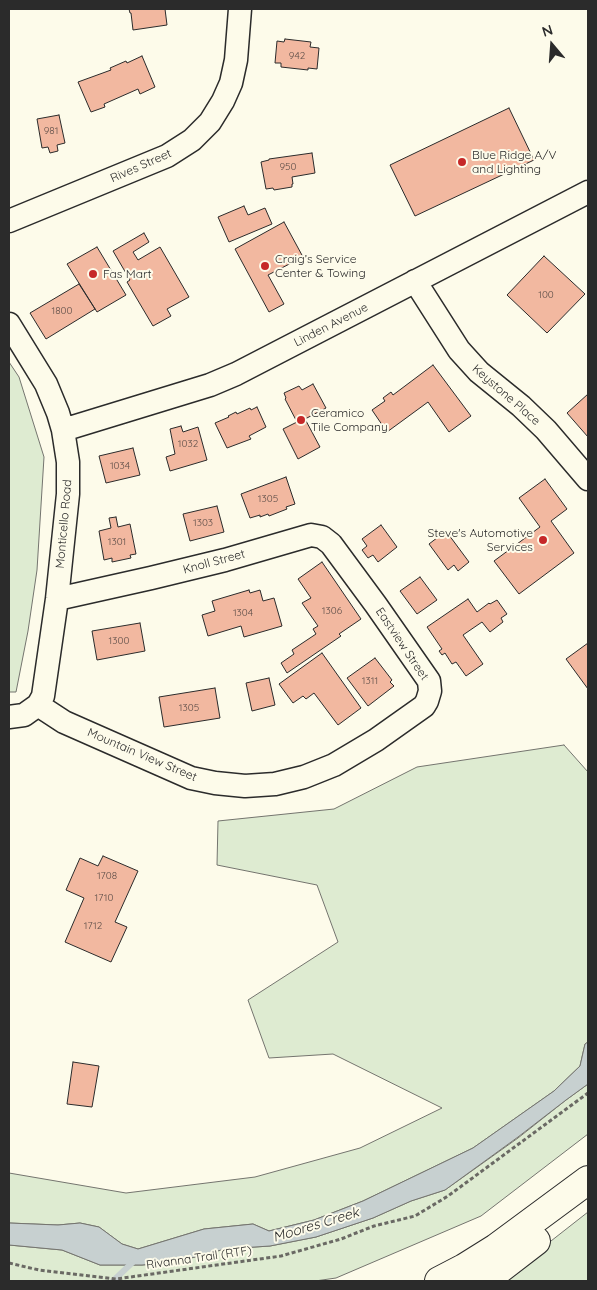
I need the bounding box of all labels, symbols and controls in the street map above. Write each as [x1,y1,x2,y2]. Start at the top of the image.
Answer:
north arrow [527,20,577,70]
text: N [540,21,555,41]
house number: 942 [289,50,305,62]
house number: 981 [44,125,58,137]
street label: Rives Street [108,146,174,186]
place label: Blue Ridge A/V and Lighting [472,148,557,176]
marker: Blue Ridge A/V and Lighting [456,156,468,168]
house number: 950 [280,161,296,173]
place label: Craig’s Service Center & Towing [275,252,366,280]
marker: Craig’s Service Center & Towing [259,260,271,272]
place label: Fas Mart [103,267,152,281]
marker: Fas Mart [87,268,99,280]
house number: 100 [538,289,554,301]
street label: Linden Avenue [292,300,370,350]
house number: 1800 [52,305,72,317]
street label: Keystone Place [469,362,543,428]
place label: Ceramico Tile Company [311,406,388,434]
marker: Ceramico Tile Company [295,414,307,426]
house number: 1032 [178,438,198,450]
house number: 1034 [110,460,130,472]
street label: Monticello Road [53,479,75,569]
house number: 1305 [258,493,278,505]
house number: 1303 [193,517,213,529]
place label: Steve's Automotive Services [428,526,533,554]
marker: Steve's Automotive Services [537,534,549,546]
house number: 1301 [108,536,126,548]
street label: Knoll Street [181,547,247,577]
house number: 1306 [322,605,342,617]
street label: Eastview Street [372,605,432,683]
house number: 1304 [233,607,253,619]
house number: 1300 [109,635,129,647]
house number: 1311 [362,675,378,687]
house number: 1305 [179,702,199,714]
street label: Mountain View Street [85,725,199,785]
house number: 1708 [97,870,117,882]
house number: 1710 [95,892,113,904]
house number: 1712 [84,920,102,932]
water label: Moores Creek [271,1204,361,1246]
street label: Rivanna Trail (RTF) [145,1243,253,1273]

